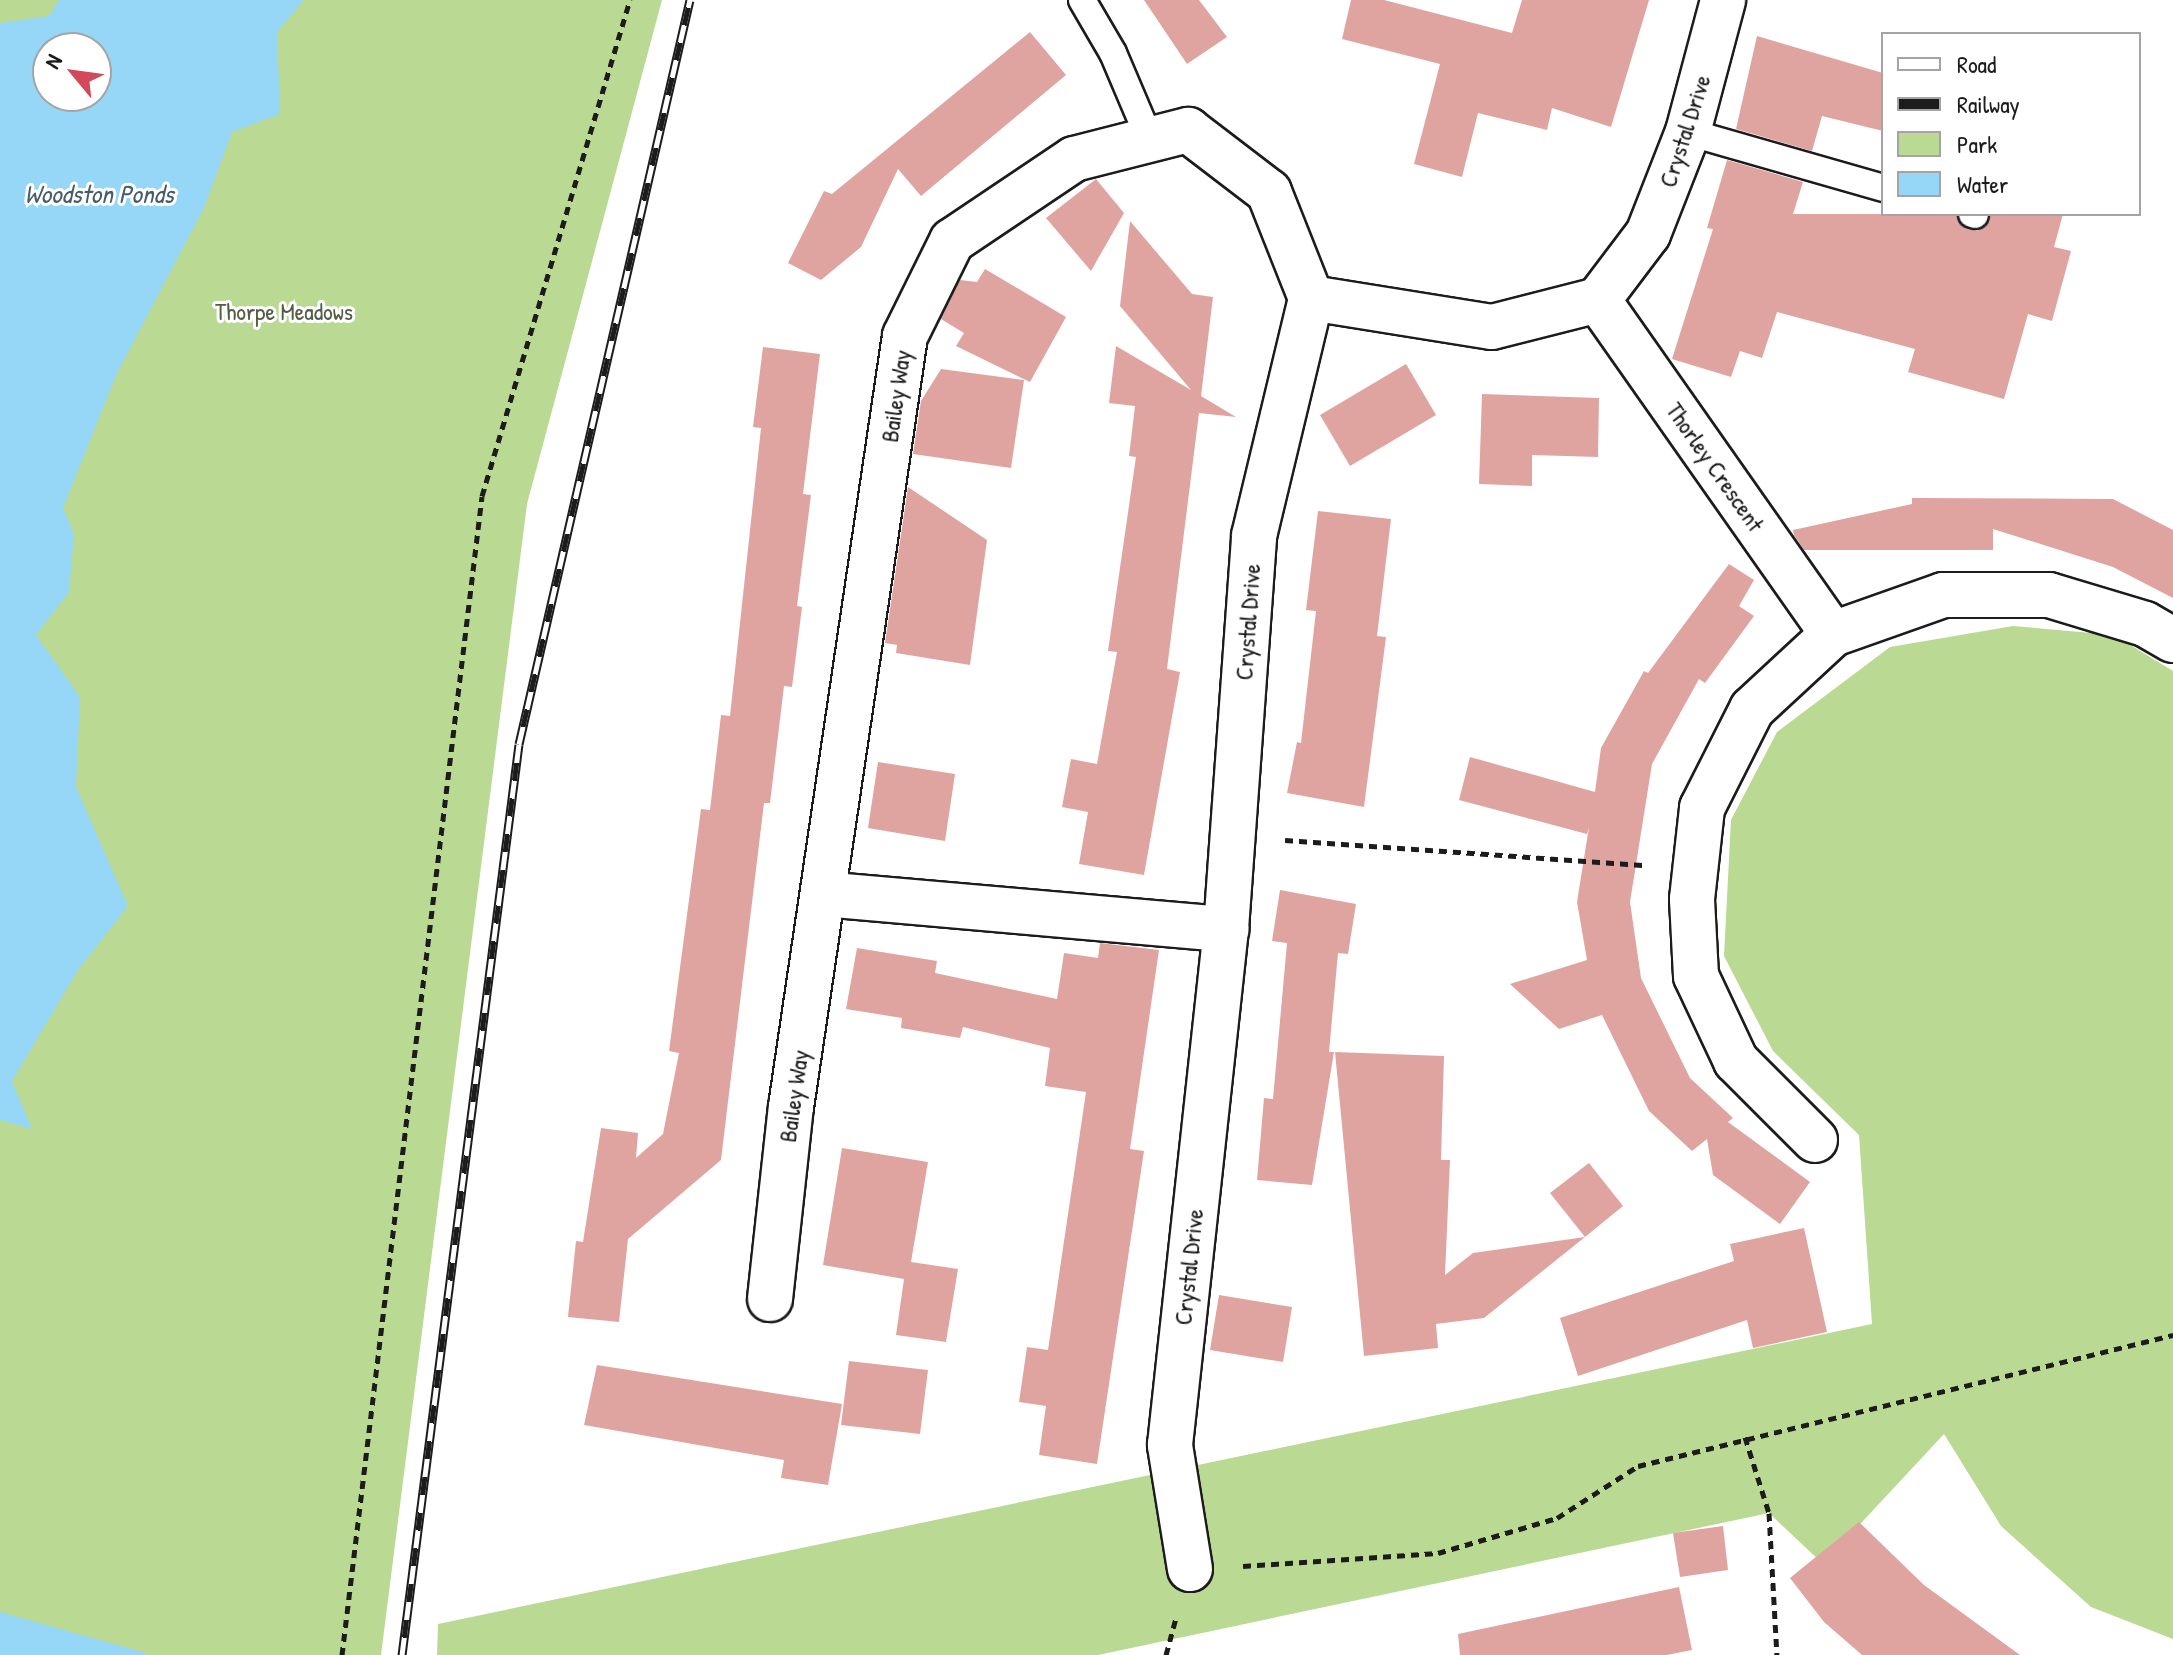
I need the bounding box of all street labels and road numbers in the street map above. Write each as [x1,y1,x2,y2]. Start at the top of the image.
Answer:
street label: Crystal Drive [1653,71,1717,191]
street label: Bailey Way [875,348,917,444]
street label: Thorley Crescent [1660,397,1770,537]
street label: Crystal Drive [1230,563,1266,681]
street label: Bailey Way [773,1048,815,1144]
street label: Crystal Drive [1169,1208,1209,1326]

